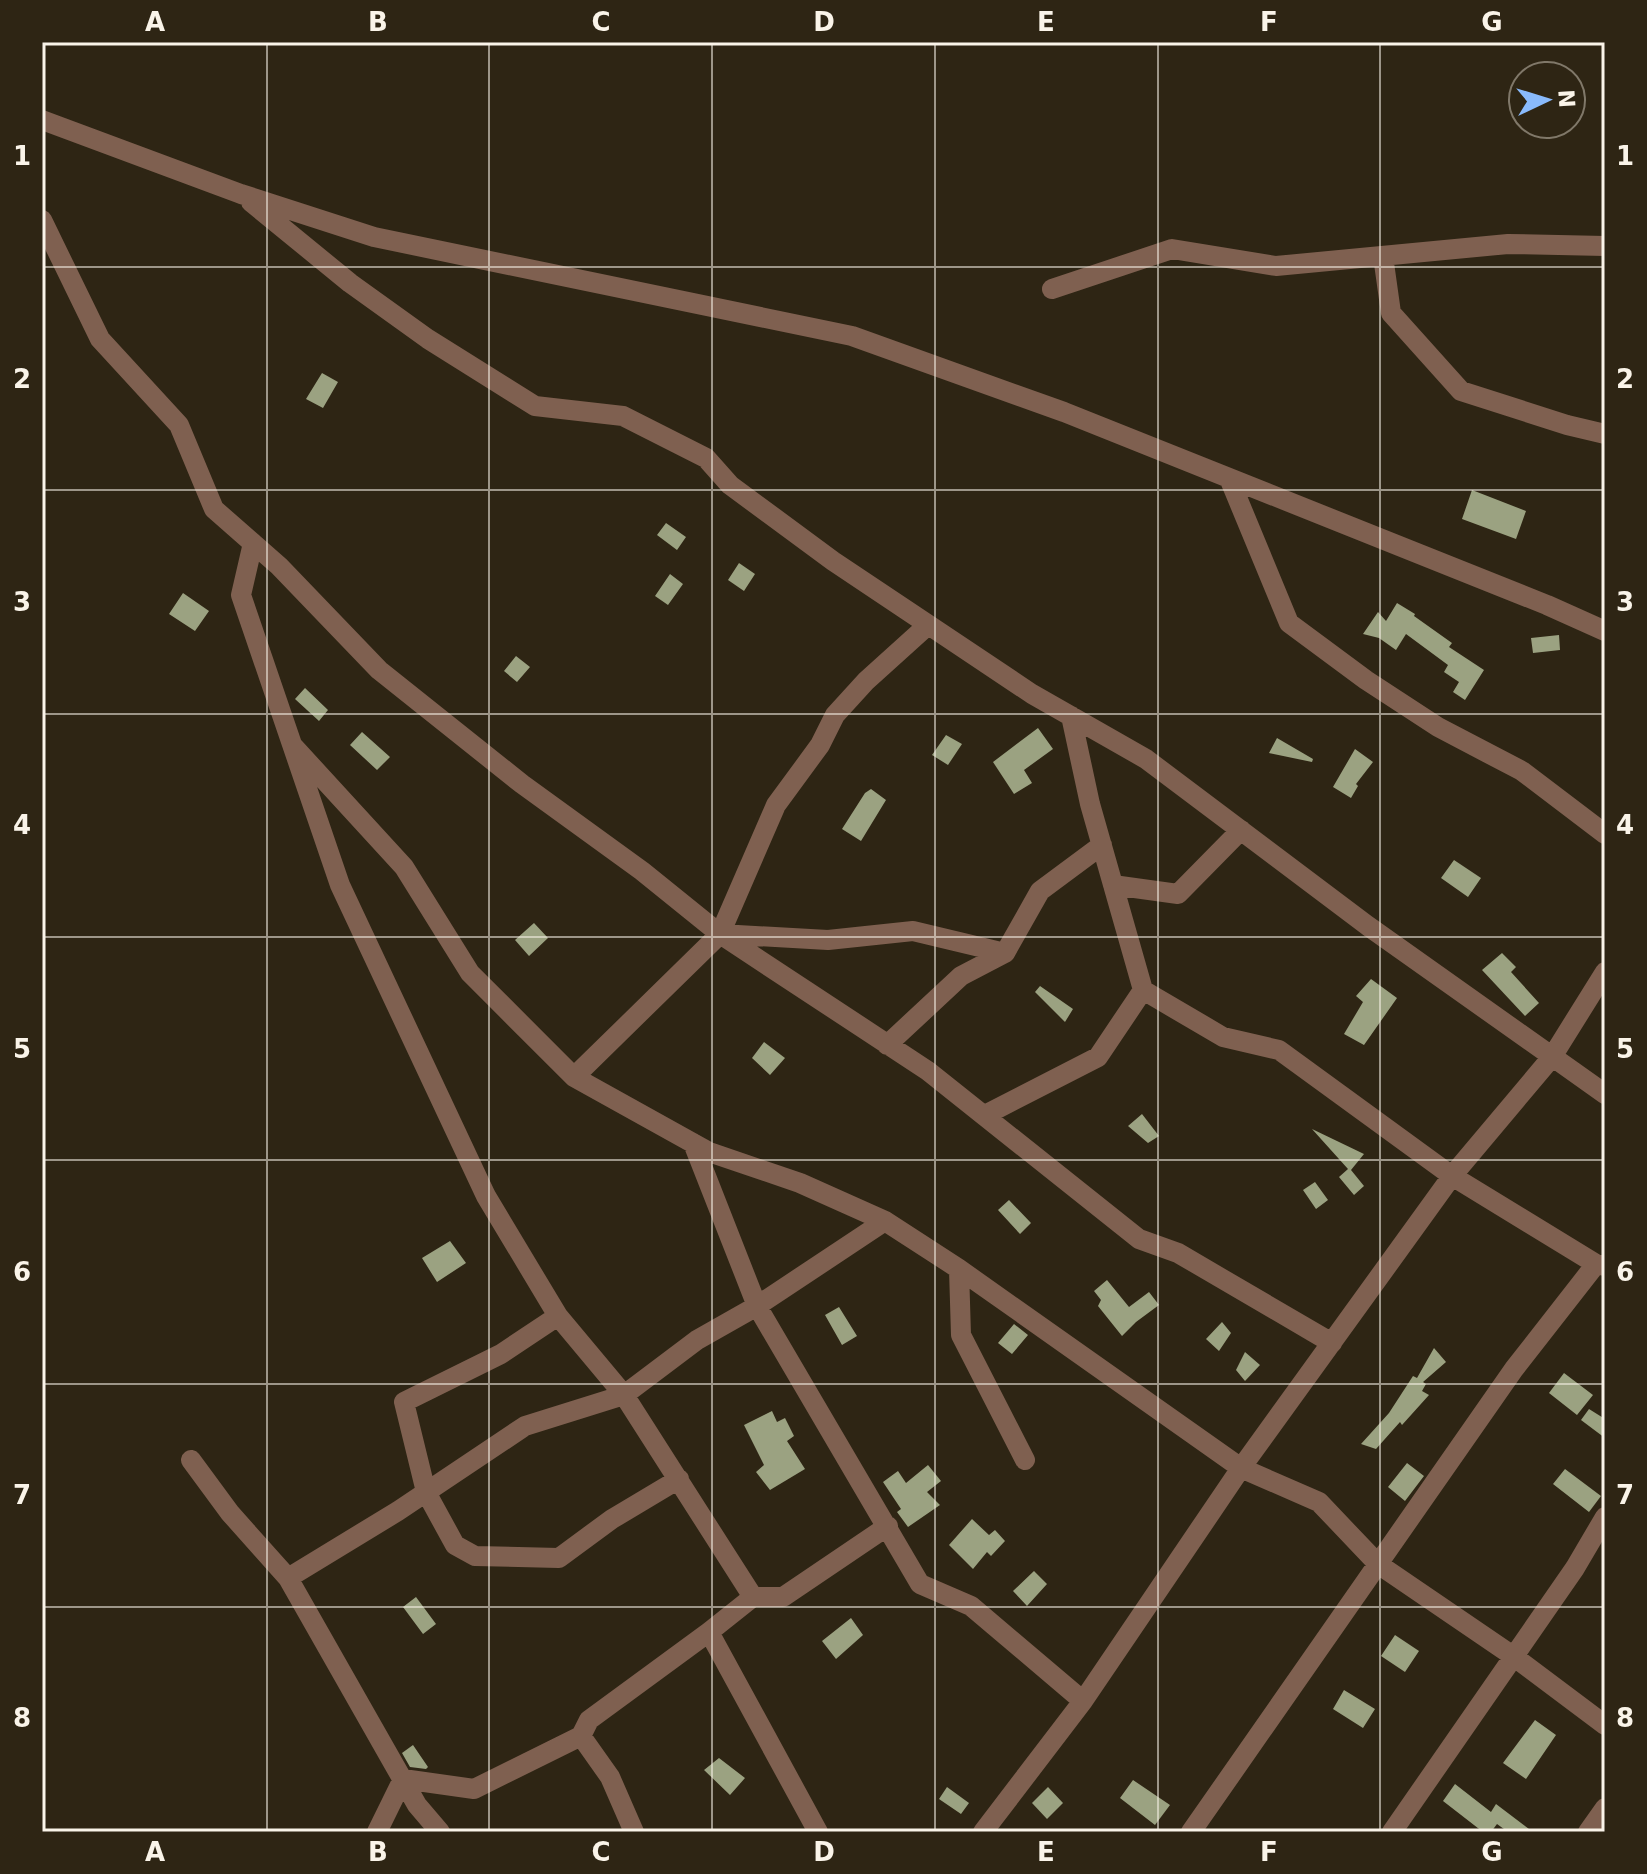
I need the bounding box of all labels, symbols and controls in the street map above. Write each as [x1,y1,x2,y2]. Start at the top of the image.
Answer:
text: A [145,7,165,37]
text: B [368,7,388,37]
text: C [591,7,611,37]
text: D [813,7,835,37]
text: E [1037,7,1055,37]
text: F [1260,7,1278,37]
text: G [1481,7,1503,37]
north arrow [1507,60,1587,140]
text: N [1553,89,1580,109]
text: 1 [13,141,31,171]
text: 1 [1616,141,1634,171]
text: 2 [13,364,31,394]
text: 2 [1616,364,1634,394]
text: 3 [13,587,31,617]
text: 3 [1616,587,1634,617]
text: 4 [13,810,31,840]
text: 4 [1616,810,1634,840]
text: 5 [13,1034,31,1064]
text: 5 [1616,1034,1634,1064]
text: 6 [13,1257,31,1287]
text: 6 [1616,1257,1634,1287]
text: 7 [13,1480,31,1510]
text: 7 [1616,1480,1634,1510]
text: 8 [13,1703,31,1733]
text: 8 [1616,1703,1634,1733]
text: A [145,1837,165,1867]
text: B [368,1837,388,1867]
text: C [591,1837,611,1867]
text: D [813,1837,835,1867]
text: E [1037,1837,1055,1867]
text: F [1260,1837,1278,1867]
text: G [1481,1837,1503,1867]

